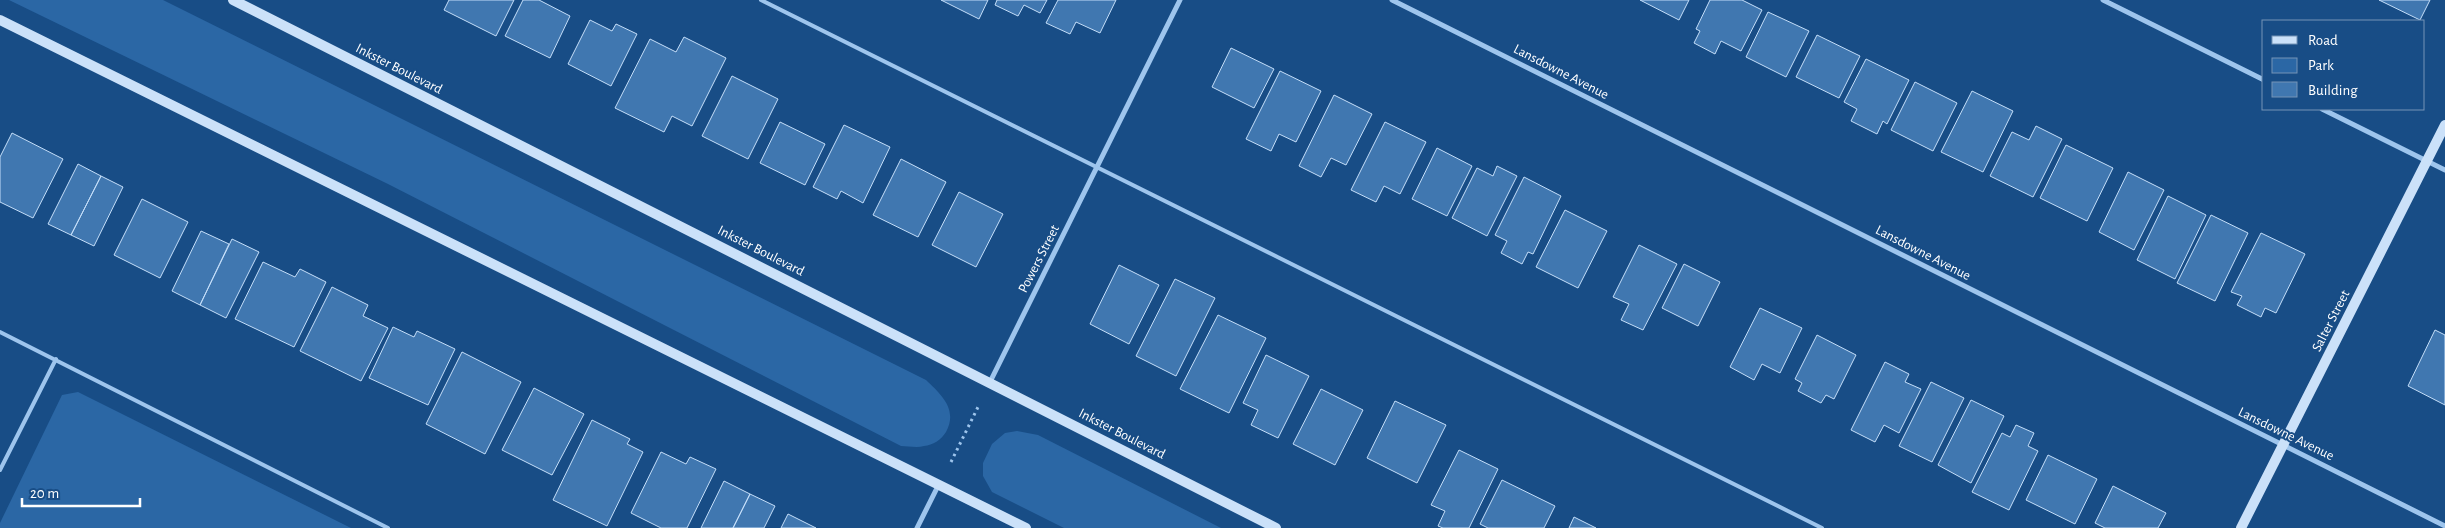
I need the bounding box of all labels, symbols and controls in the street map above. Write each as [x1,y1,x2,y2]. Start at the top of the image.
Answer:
legend [2262,20,2425,110]
text: Road [2308,33,2338,48]
street label: Inkster Boulevard [353,41,445,97]
street label: Lansdowne Avenue [1511,42,1611,102]
text: Park [2308,58,2334,73]
text: Building [2308,83,2358,98]
street label: Powers Street [1016,222,1062,295]
street label: Inkster Boulevard [715,223,807,279]
street label: Lansdowne Avenue [1873,223,1973,283]
street label: Salter Street [2310,288,2353,354]
street label: Lansdowne Avenue [2236,405,2336,463]
street label: Inkster Boulevard [1076,406,1168,462]
scale bar [22,476,140,508]
text: 20 m [30,486,59,501]

